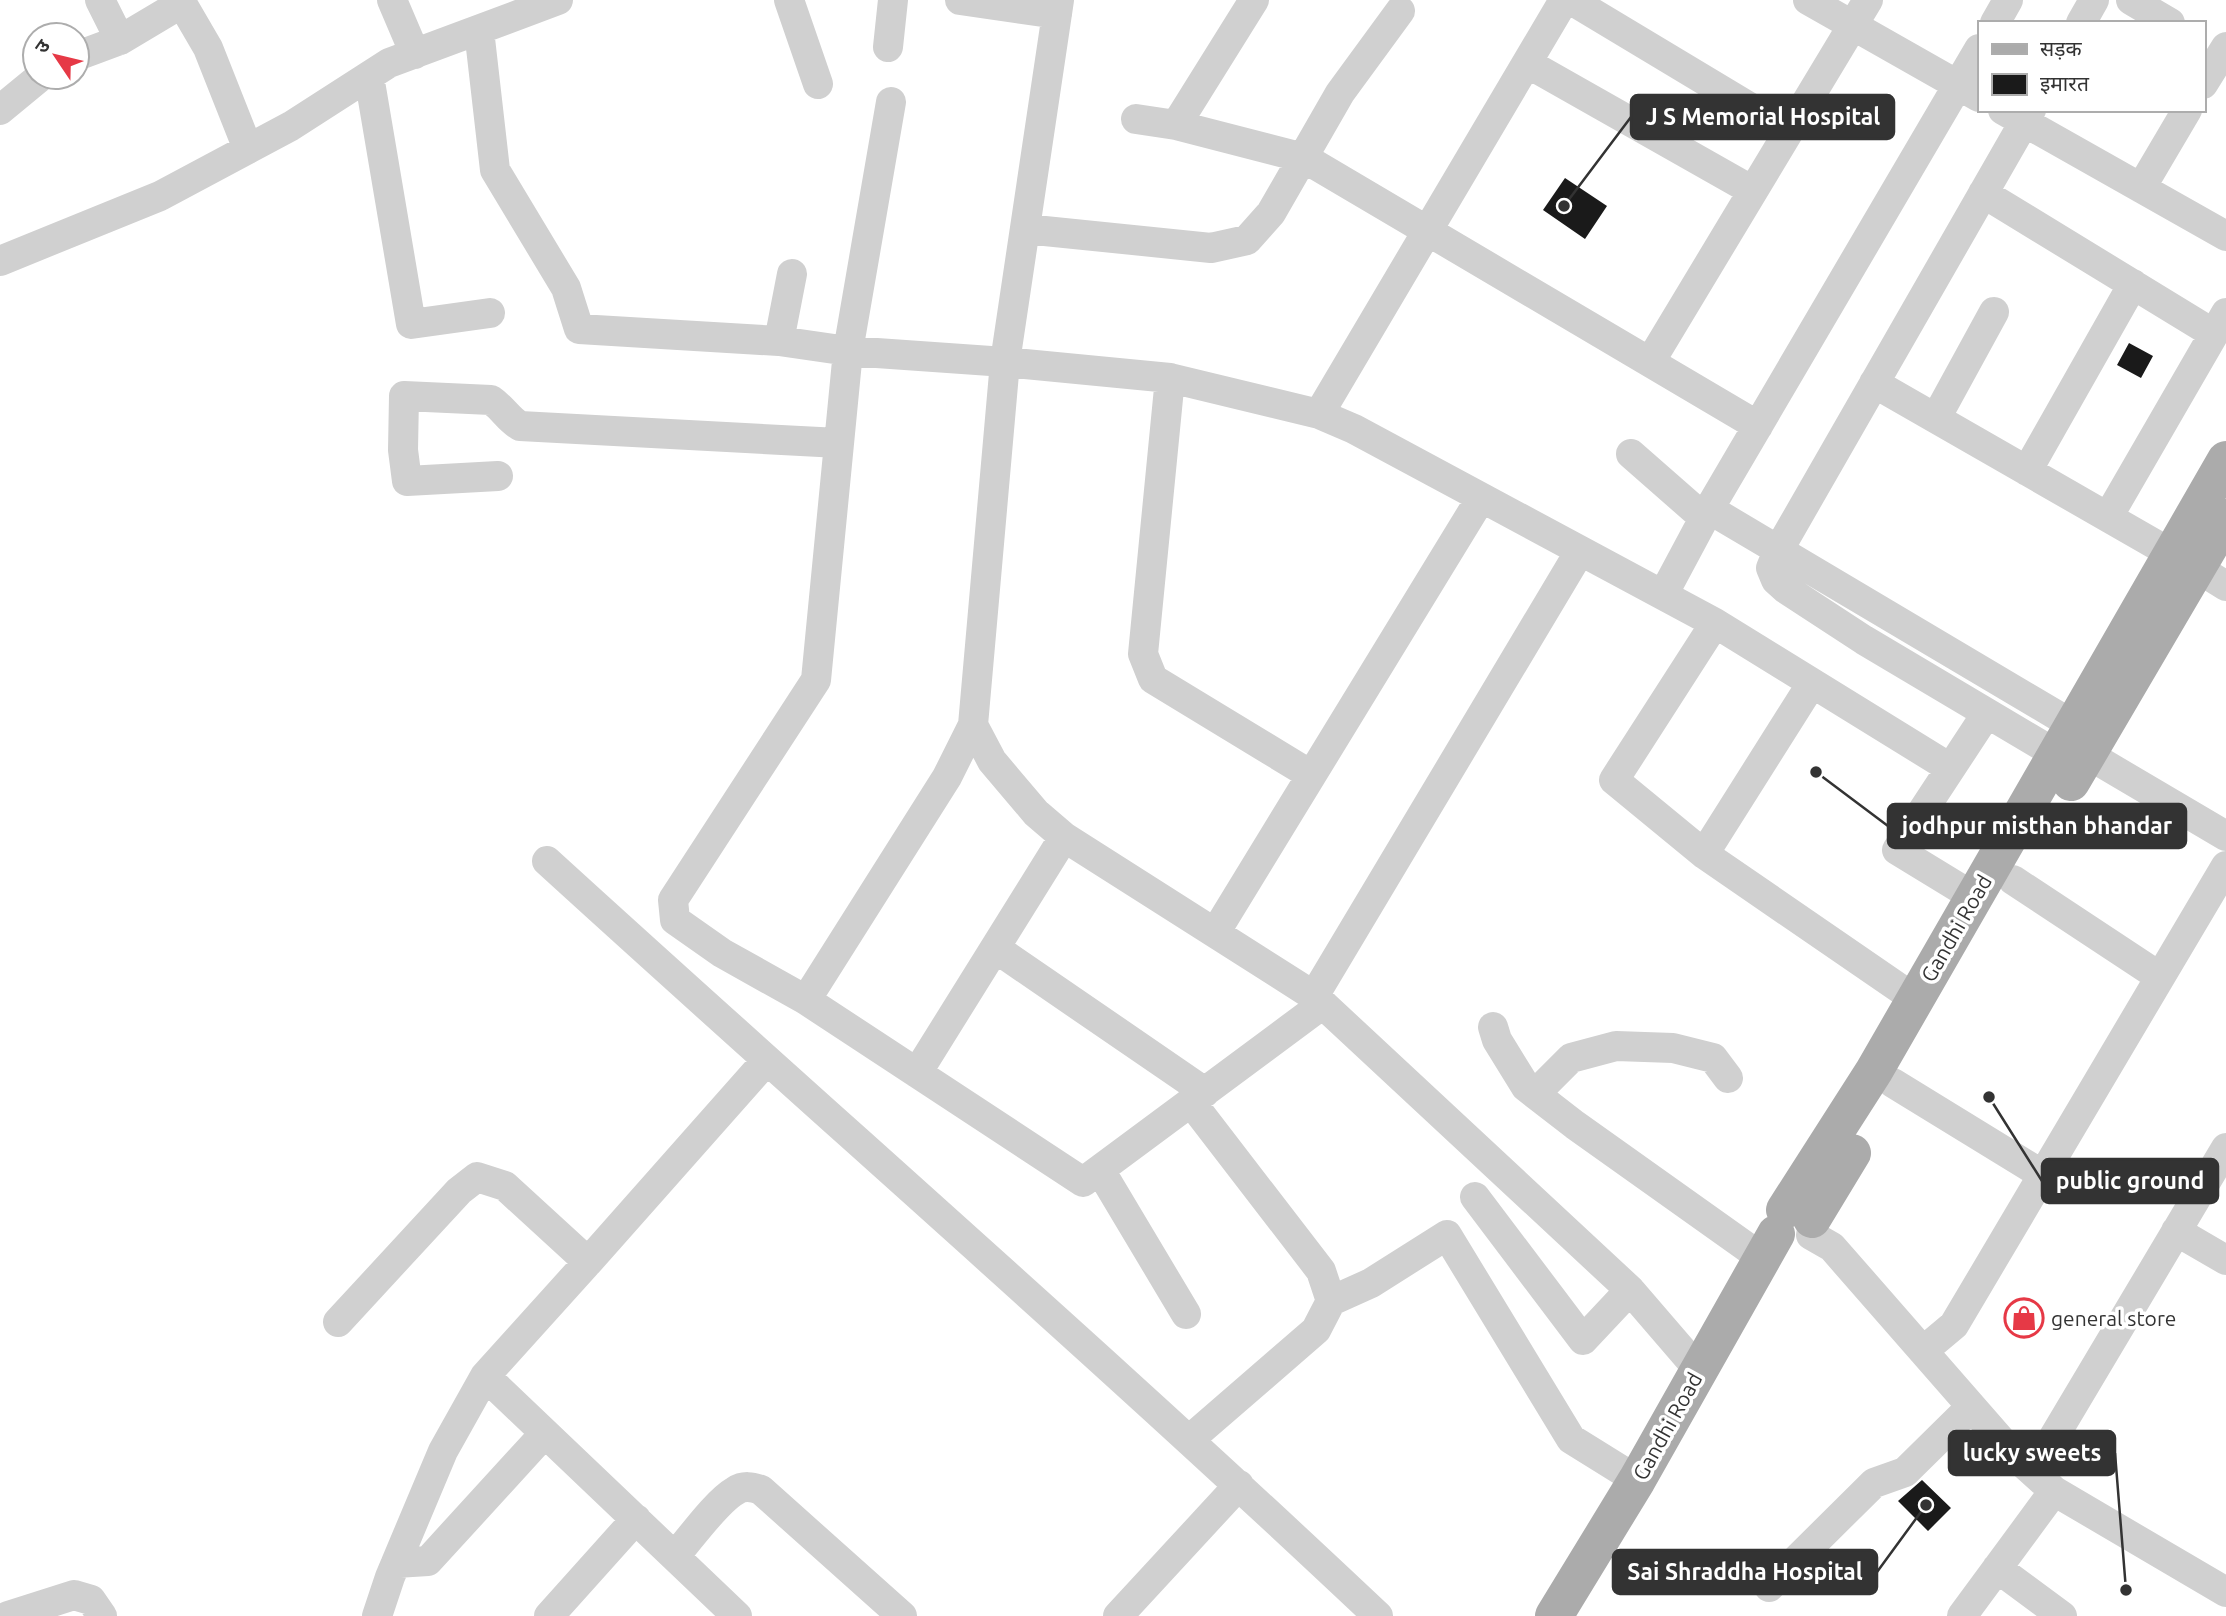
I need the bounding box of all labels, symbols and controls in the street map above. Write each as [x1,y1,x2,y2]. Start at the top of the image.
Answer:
north arrow [21,21,91,91]
legend [1978,21,2205,112]
text: उ [30,35,55,57]
text: सड़क [2040,36,2082,60]
text: इमारत [2040,71,2090,95]
callout: J S Memorial Hospital [1631,95,1894,139]
text: J S Memorial Hospital [1646,104,1880,129]
callout: jodhpur misthan bhandar [1888,804,2186,848]
text: jodhpur misthan bhandar [1900,813,2173,838]
street label: Gandhi Road [1916,870,1996,986]
callout: public ground [2042,1159,2218,1203]
text: public ground [2056,1168,2204,1193]
shop icon: general store [2003,1297,2045,1339]
place label: general store [2051,1306,2176,1330]
street label: Gandhi Road [1628,1368,1706,1484]
callout: lucky sweets [1949,1431,2115,1475]
text: lucky sweets [1963,1440,2101,1465]
callout: Sai Shraddha Hospital [1613,1550,1877,1594]
text: Sai Shraddha Hospital [1627,1559,1863,1584]

